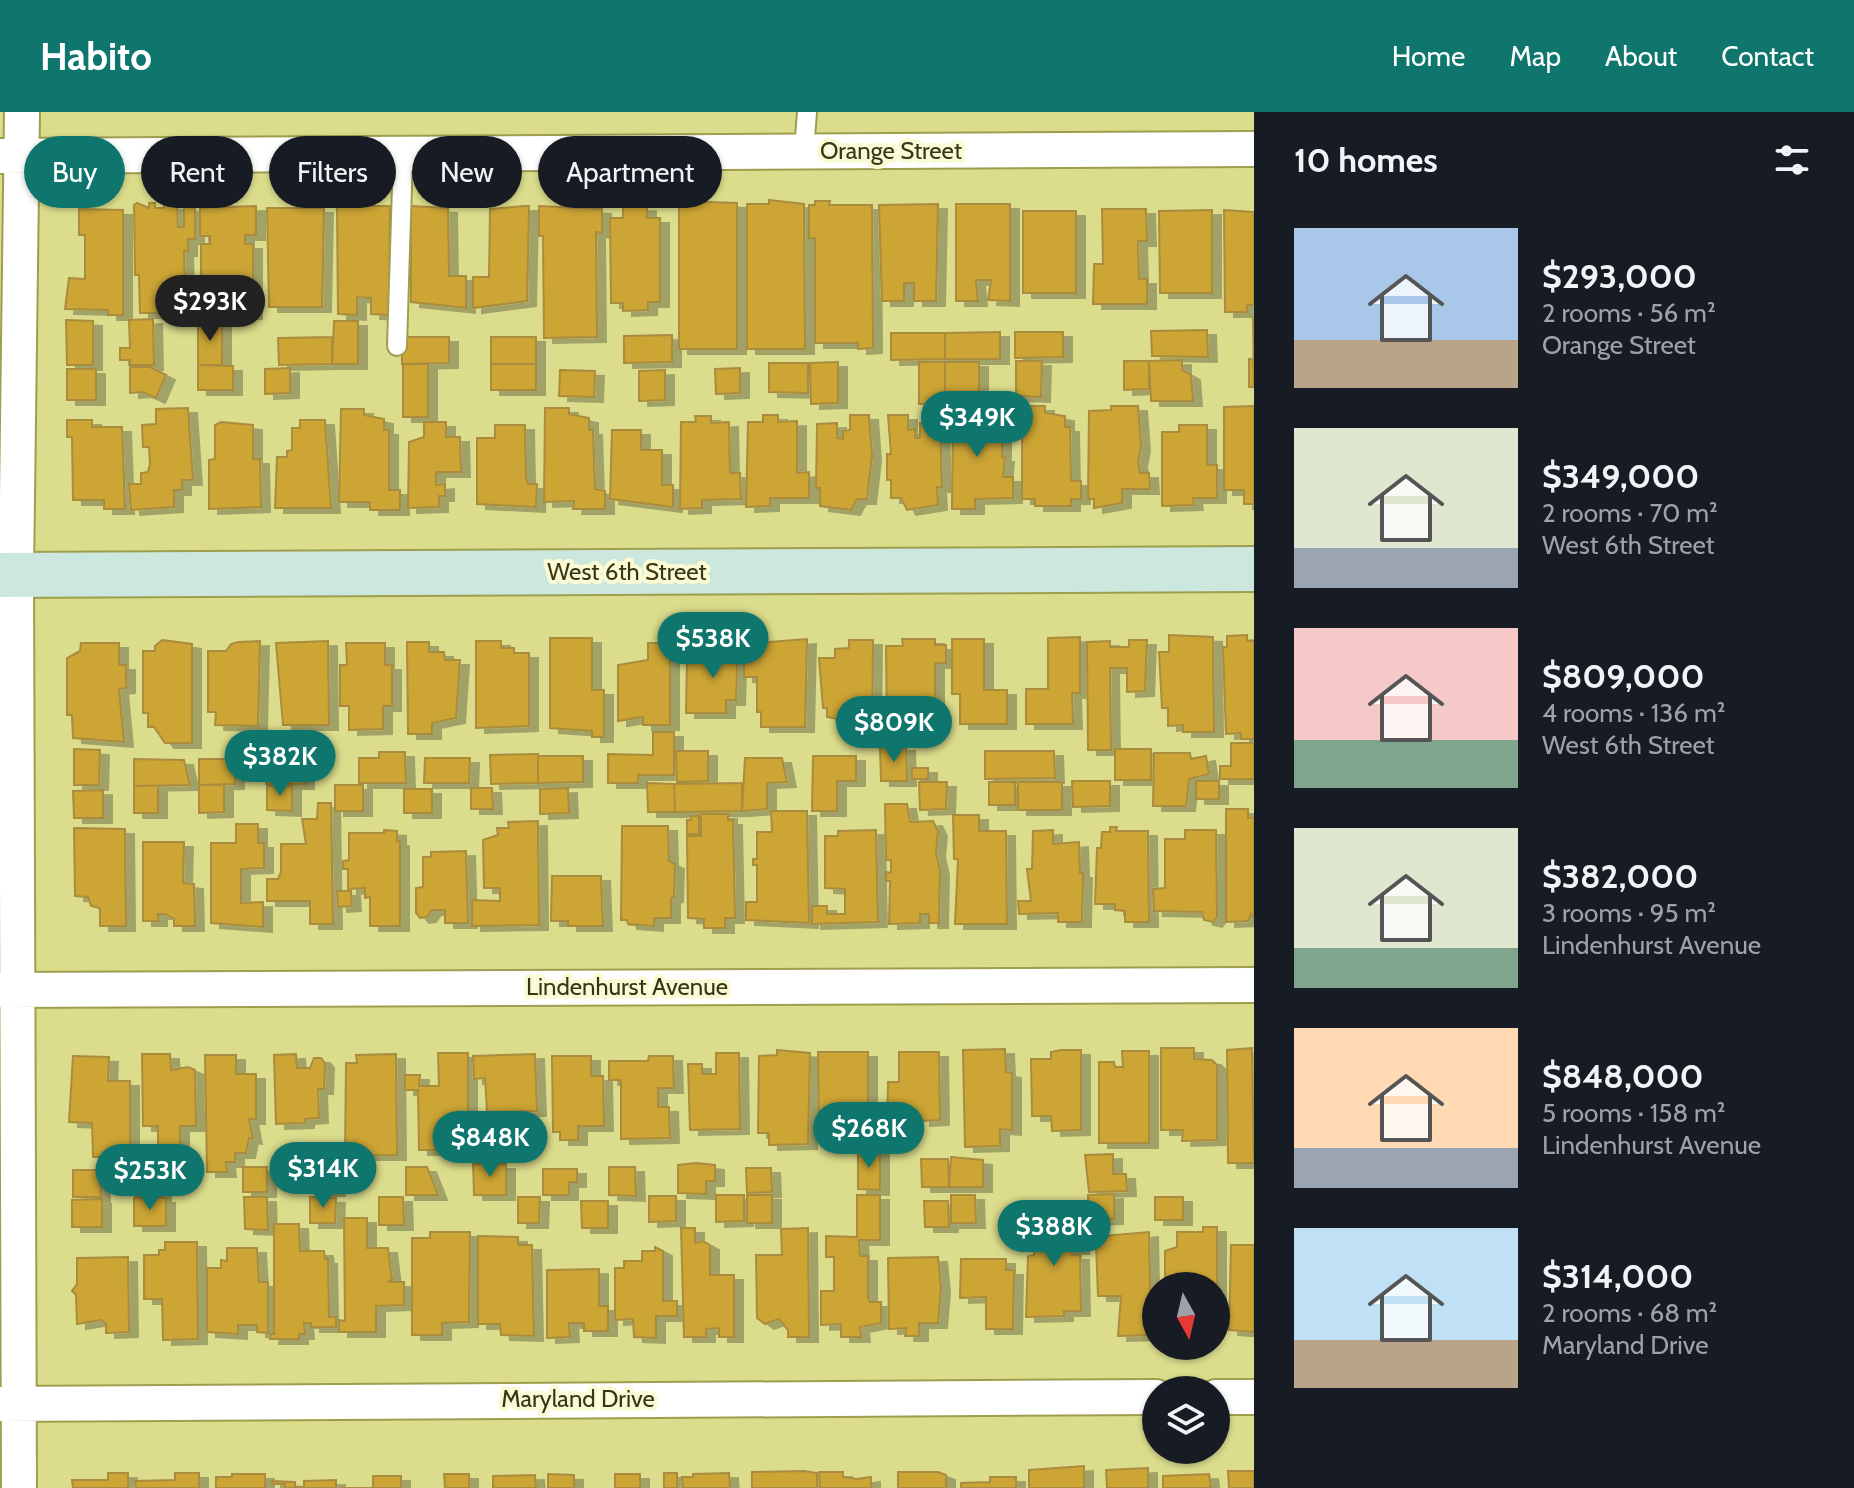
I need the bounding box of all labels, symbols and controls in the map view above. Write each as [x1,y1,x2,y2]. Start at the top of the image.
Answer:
text: Habito [40,33,152,80]
text: Home [1392,39,1465,73]
text: Map [1509,39,1561,73]
text: About [1605,39,1677,73]
text: Contact [1721,39,1814,73]
chip: Buy [24,136,125,208]
chip: Rent [141,136,253,208]
chip: Filters [269,136,396,208]
chip: New [412,136,522,208]
chip: Apartment [538,136,722,208]
street label: Orange Street [820,136,962,165]
icon: filters [1770,138,1814,182]
text: 10 homes [1294,139,1438,181]
text: $293,000 [1542,255,1697,297]
icon: home [1358,260,1454,356]
pin: $293K [154,275,266,343]
text: $293K [173,285,247,317]
text: 2 rooms · 56 m² [1542,297,1716,329]
text: Orange Street [1542,329,1696,361]
pin: $349K [921,391,1033,459]
text: $349K [939,401,1015,433]
text: $349,000 [1542,455,1699,497]
icon: home [1358,460,1454,556]
text: 2 rooms · 70 m² [1542,497,1718,529]
text: West 6th Street [1542,529,1715,561]
street label: West 6th Street [547,557,707,586]
pin: $538K [657,612,769,680]
text: $538K [675,622,751,654]
text: $809,000 [1542,655,1704,697]
icon: home [1358,660,1454,756]
pin: $809K [838,696,950,764]
text: 4 rooms · 136 m² [1542,697,1725,729]
text: $809K [854,706,934,738]
text: West 6th Street [1542,729,1715,761]
pin: $382K [224,730,336,798]
text: $382K [243,740,317,772]
text: $382,000 [1542,855,1698,897]
icon: home [1358,860,1454,956]
text: 3 rooms · 95 m² [1542,897,1716,929]
text: Lindenhurst Avenue [1542,929,1761,961]
street label: Lindenhurst Avenue [526,972,728,1001]
text: $848,000 [1542,1055,1704,1097]
icon: home [1358,1060,1454,1156]
text: 5 rooms · 158 m² [1542,1097,1725,1129]
pin: $268K [813,1102,925,1170]
pin: $848K [434,1111,546,1179]
text: $268K [831,1112,907,1144]
text: $848K [451,1121,529,1153]
text: Lindenhurst Avenue [1542,1129,1761,1161]
pin: $314K [267,1142,379,1210]
pin: $253K [94,1144,206,1212]
text: $314K [287,1152,359,1184]
text: $253K [113,1154,187,1186]
pin: $388K [998,1200,1110,1268]
text: $388K [1016,1210,1092,1242]
text: $314,000 [1542,1255,1693,1297]
icon: home [1358,1260,1454,1356]
north arrow [1142,1272,1230,1360]
map controls [1142,1272,1230,1464]
text: 2 rooms · 68 m² [1542,1297,1717,1329]
text: Maryland Drive [1542,1329,1709,1361]
button: layers [1142,1376,1230,1464]
street label: Maryland Drive [501,1384,655,1413]

